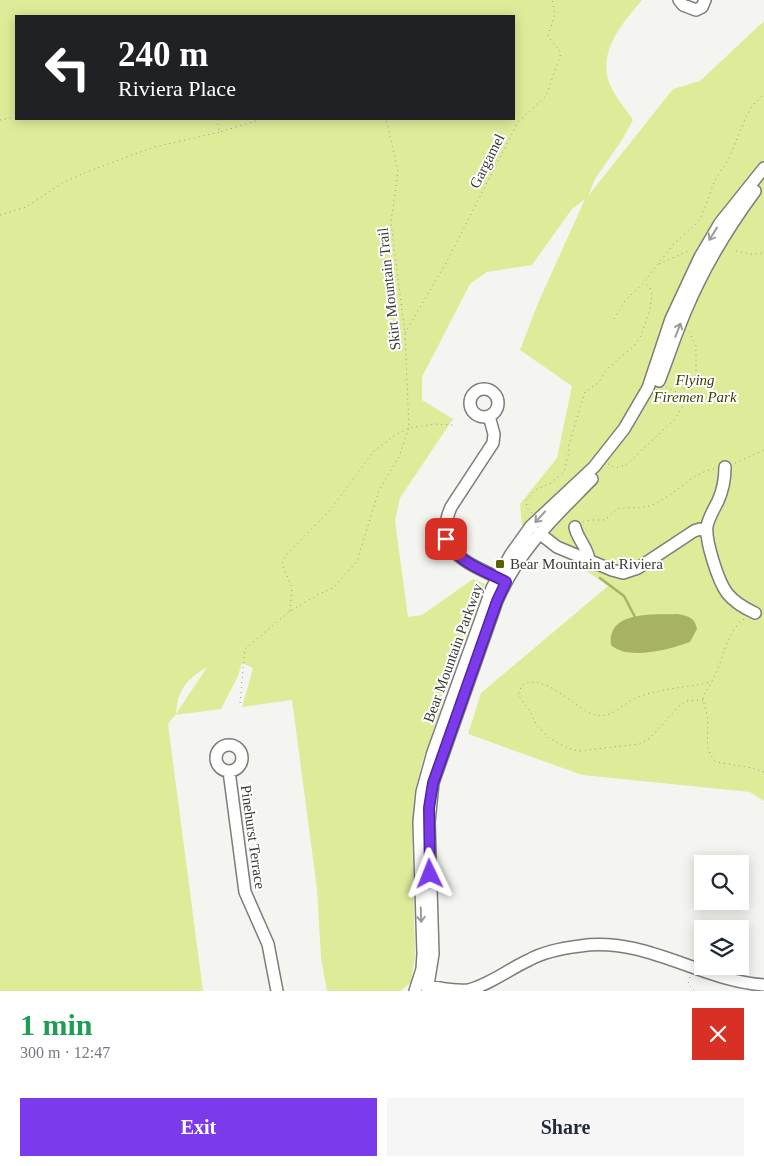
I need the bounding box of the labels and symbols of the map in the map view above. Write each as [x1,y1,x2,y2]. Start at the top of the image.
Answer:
street label: Gargamel [467,131,507,191]
street label: Skirt Mountain Trail [375,227,403,351]
one-way arrow [708,227,718,241]
one-way arrow [673,323,683,338]
park label: Flying Firemen Park [652,372,737,405]
one-way arrow [534,510,546,523]
pin [425,518,467,560]
place label: Bear Mountain at Riviera [510,556,663,572]
marker: Bear Mountain at Riviera [494,558,506,570]
street label: Bear Mountain Parkway [420,581,486,725]
street label: Pinehurst Terrace [238,784,268,890]
position arrow [403,847,455,899]
one-way arrow [417,907,426,923]

